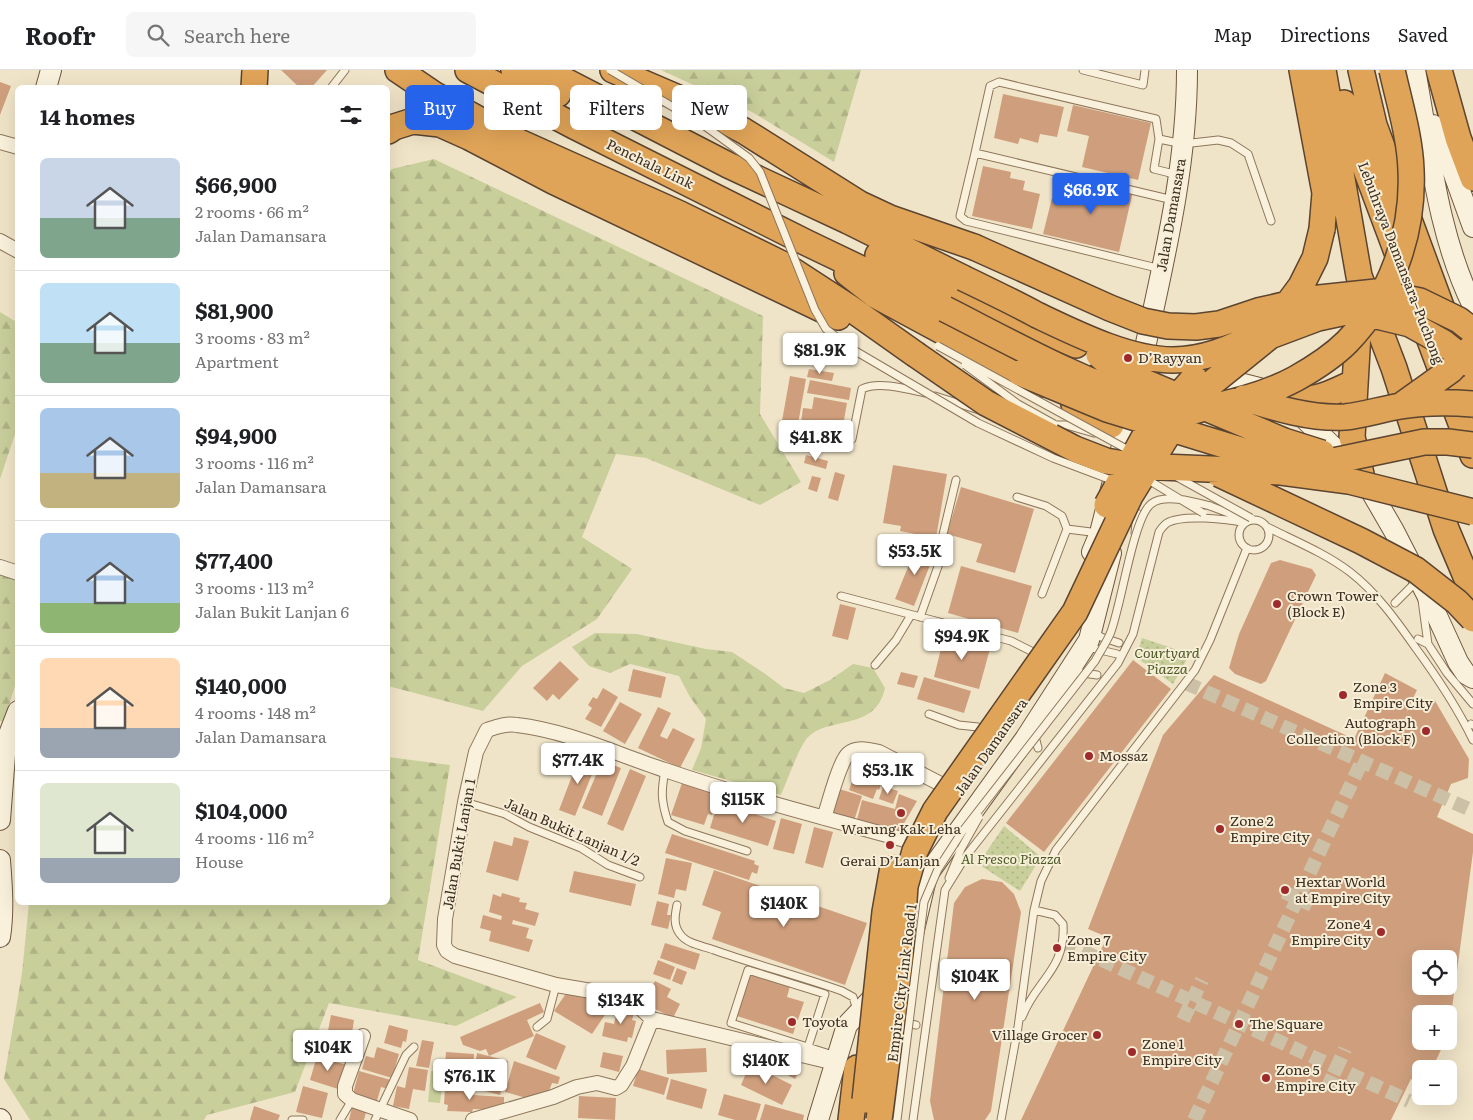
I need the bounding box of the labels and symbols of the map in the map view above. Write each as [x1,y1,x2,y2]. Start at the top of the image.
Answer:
street label: Penchala Link [603,133,698,193]
street label: Jalan Damansara [1150,156,1190,273]
street label: Lebuhraya Damansara–Puchong [1354,158,1450,367]
pin: $66.9K [1050,172,1132,215]
pin: $81.9K [779,332,861,375]
place label: D’Rayyan [1138,347,1202,367]
marker: D’Rayyan [1122,352,1134,364]
pin: $41.8K [775,420,857,462]
pin: $53.5K [874,534,956,576]
place label: Crown Tower (Block E) [1287,585,1379,621]
marker: Crown Tower (Block E) [1271,598,1283,610]
pin: $94.9K [921,618,1003,661]
park label: Courtyard Piazza [1134,642,1200,678]
place label: Zone 3 Empire City [1353,676,1434,712]
marker: Zone 3 Empire City [1337,689,1349,701]
street label: Jalan Damansara [949,693,1032,799]
place label: Autograph Collection (Block F) [1286,712,1416,748]
marker: Autograph Collection (Block F) [1420,725,1432,737]
pin: $77.4K [537,742,619,785]
place label: Mossaz [1099,745,1148,765]
marker: Mossaz [1083,750,1095,762]
pin: $53.1K [847,752,929,795]
street label: Jalan Bukit Lanjan 1 [437,776,479,911]
pin: $115K [708,782,778,824]
street label: Jalan Bukit Lanjan 1/2 [502,792,643,870]
marker: Warung Kak Leha [895,807,907,819]
place label: Zone 2 Empire City [1230,810,1311,846]
place label: Warung Kak Leha [841,818,961,838]
marker: Zone 2 Empire City [1214,823,1226,835]
marker: Gerai D’Lanjan [884,839,896,851]
park label: Al Fresco Piazza [961,848,1061,868]
place label: Gerai D’Lanjan [840,850,940,870]
place label: Hextar World at Empire City [1295,871,1391,907]
marker: Hextar World at Empire City [1279,884,1291,896]
pin: $140K [749,886,819,928]
street label: Empire City Link Road 1 [881,902,921,1063]
place label: Zone 4 Empire City [1291,913,1372,949]
marker: Zone 4 Empire City [1375,926,1387,938]
place label: Zone 7 Empire City [1067,929,1148,965]
marker: Zone 7 Empire City [1051,942,1063,954]
pin: $104K [940,958,1010,1001]
pin: $134K [586,982,656,1025]
place label: Toyota [802,1011,849,1031]
place label: The Square [1249,1013,1323,1033]
marker: Toyota [786,1016,798,1028]
marker: The Square [1233,1018,1245,1030]
place label: Village Grocer [992,1024,1087,1044]
marker: Village Grocer [1091,1029,1103,1041]
pin: $104K [293,1030,363,1072]
place label: Zone 1 Empire City [1142,1033,1223,1069]
pin: $140K [731,1042,801,1085]
marker: Zone 1 Empire City [1126,1046,1138,1058]
pin: $76.1K [429,1058,511,1101]
place label: Zone 5 Empire City [1276,1059,1357,1095]
marker: Zone 5 Empire City [1260,1072,1272,1084]

